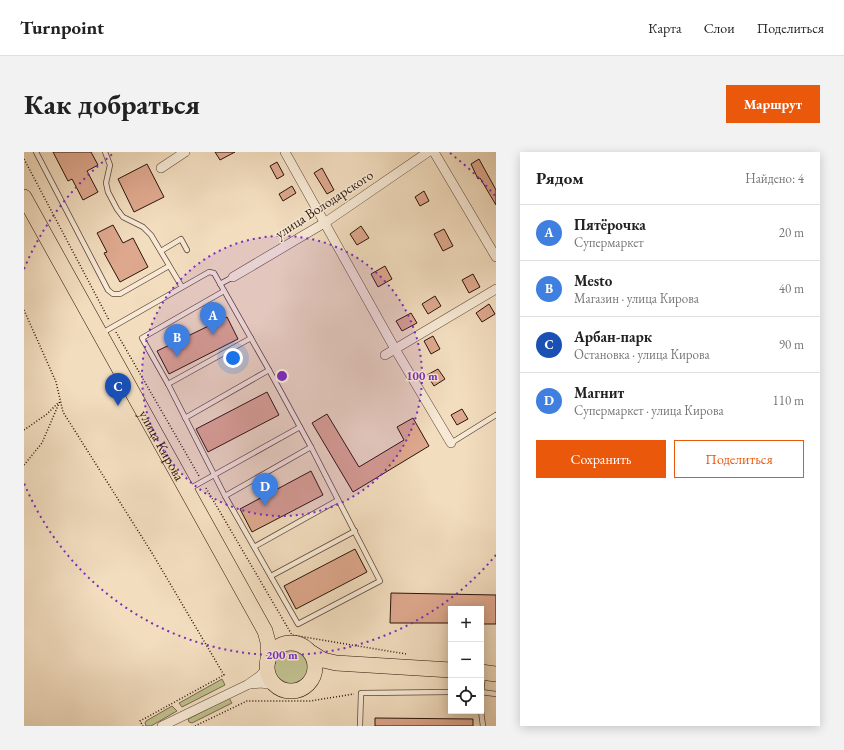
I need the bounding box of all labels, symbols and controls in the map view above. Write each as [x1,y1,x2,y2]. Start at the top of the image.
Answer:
text: Turnpoint [20,15,104,40]
text: Карта [648,19,682,37]
text: Слои [704,19,735,37]
text: Поделиться [757,19,824,37]
button: Маршрут [726,85,820,123]
text: Как добраться [24,86,200,122]
street label: улица Володарского [271,165,377,242]
text: Рядом [536,167,584,189]
text: Найдено: 4 [745,170,804,187]
text: Пятёрочка [574,215,646,234]
text: A [544,224,554,241]
text: 20 m [779,224,804,241]
text: Супермаркет [574,234,644,251]
text: Mesto [574,271,612,290]
text: B [545,280,553,297]
text: 40 m [779,280,804,297]
text: Магазин · улица Кирова [574,290,699,307]
pin: A [200,302,226,335]
pin: B [164,324,190,357]
text: Арбан-парк [574,327,652,346]
text: C [544,336,554,353]
text: 90 m [779,336,804,353]
text: Остановка · улица Кирова [574,346,710,363]
your location [223,348,243,368]
text: 100 m [406,368,438,384]
centre of rings [275,369,289,383]
pin: C [105,373,131,406]
text: Магнит [574,383,624,402]
text: D [544,392,554,409]
text: 110 m [773,392,804,409]
text: Супермаркет · улица Кирова [574,402,724,419]
street label: улица Кирова [135,407,189,484]
button: Сохранить [536,440,666,478]
button: Поделиться [674,440,804,478]
pin: D [252,473,278,506]
map controls [448,606,484,714]
button: + [448,606,484,642]
button: − [448,642,484,678]
text: 200 m [266,647,298,663]
button: locate [448,678,484,714]

